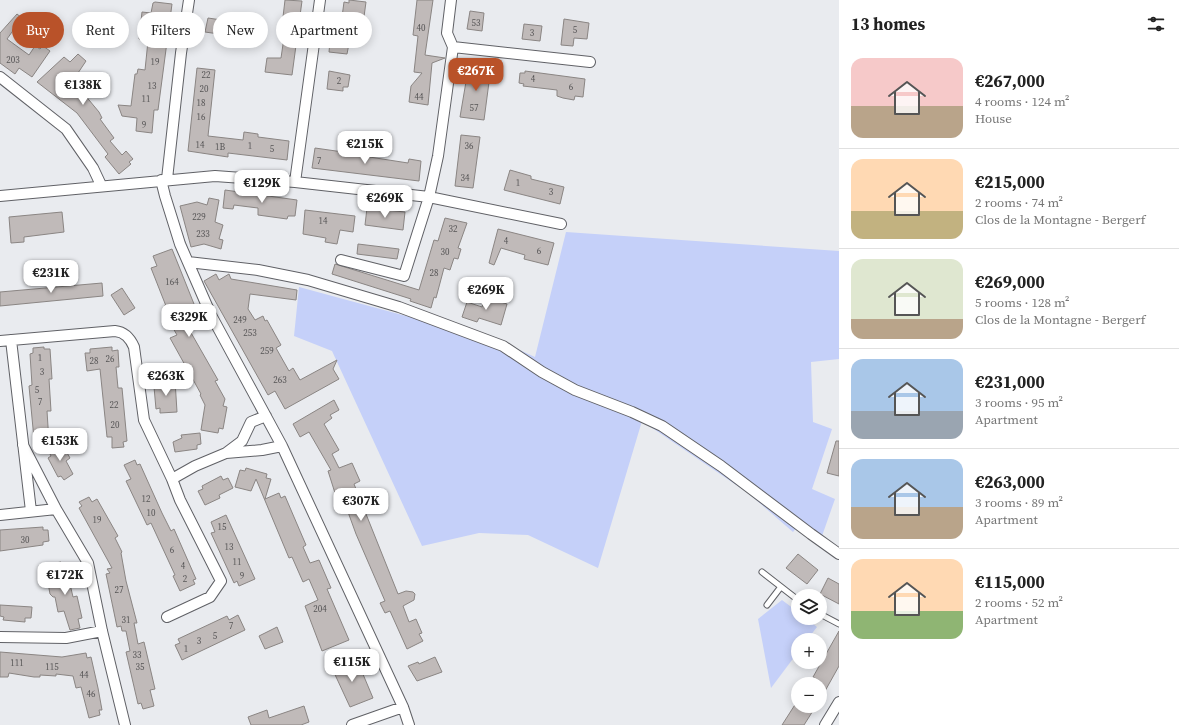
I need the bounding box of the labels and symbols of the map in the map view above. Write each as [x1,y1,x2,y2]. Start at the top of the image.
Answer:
house number: 53 [471,17,481,29]
house number: 40 [416,22,426,34]
house number: 5 [573,24,578,36]
house number: 3 [530,27,535,39]
house number: 203 [6,54,20,66]
house number: 19 [150,56,160,68]
pin: €267K [448,58,504,92]
house number: 22 [201,69,211,81]
pin: €138K [55,72,111,106]
house number: 4 [531,73,536,85]
house number: 2 [337,75,342,87]
house number: 13 [147,80,157,92]
house number: 6 [569,81,574,93]
house number: 20 [199,83,209,95]
house number: 44 [414,91,424,103]
house number: 11 [141,93,151,105]
house number: 18 [196,97,206,109]
house number: 57 [469,102,479,114]
house number: 16 [196,111,206,123]
house number: 9 [142,119,147,131]
pin: €215K [337,131,393,165]
house number: 14 [195,139,205,151]
house number: 1 [248,140,252,152]
house number: 36 [464,140,474,152]
house number: 1B [215,141,225,153]
house number: 5 [270,143,275,155]
house number: 7 [317,155,322,167]
pin: €129K [234,170,290,204]
house number: 34 [460,172,470,184]
house number: 1 [516,177,520,189]
pin: €269K [357,185,413,219]
house number: 3 [549,186,554,198]
house number: 229 [192,211,206,223]
house number: 14 [318,215,328,227]
house number: 32 [448,223,458,235]
house number: 233 [196,228,210,240]
house number: 4 [504,235,509,247]
house number: 6 [537,245,542,257]
house number: 30 [440,246,450,258]
pin: €231K [23,260,79,294]
house number: 28 [429,267,439,279]
house number: 164 [165,276,179,288]
pin: €269K [458,277,514,311]
pin: €329K [161,304,217,338]
house number: 249 [233,314,247,326]
house number: 253 [243,327,257,339]
house number: 259 [260,345,274,357]
house number: 1 [38,352,42,364]
house number: 26 [105,353,115,365]
house number: 28 [89,355,99,367]
pin: €263K [138,363,194,397]
house number: 3 [40,366,45,378]
house number: 263 [273,374,287,386]
house number: 5 [35,384,40,396]
house number: 7 [38,396,43,408]
house number: 22 [109,399,119,411]
house number: 20 [110,419,120,431]
pin: €153K [32,428,88,462]
pin: €307K [333,488,389,522]
house number: 12 [141,493,151,505]
house number: 10 [146,507,156,519]
house number: 19 [92,514,102,526]
house number: 15 [217,521,227,533]
house number: 30 [20,534,30,546]
house number: 13 [224,541,234,553]
house number: 6 [170,544,175,556]
house number: 11 [232,556,242,568]
house number: 4 [181,560,186,572]
pin: €172K [37,562,93,596]
house number: 9 [240,570,245,582]
house number: 2 [183,573,188,585]
house number: 27 [114,584,124,596]
house number: 204 [313,603,327,615]
house number: 31 [121,614,131,626]
house number: 7 [229,620,234,632]
house number: 5 [213,630,218,642]
house number: 3 [197,635,202,647]
house number: 1 [184,643,188,655]
house number: 33 [132,649,142,661]
pin: €115K [324,649,380,683]
house number: 111 [10,657,24,669]
house number: 115 [45,661,59,673]
house number: 35 [135,661,145,673]
house number: 44 [79,669,89,681]
house number: 46 [86,688,96,700]

